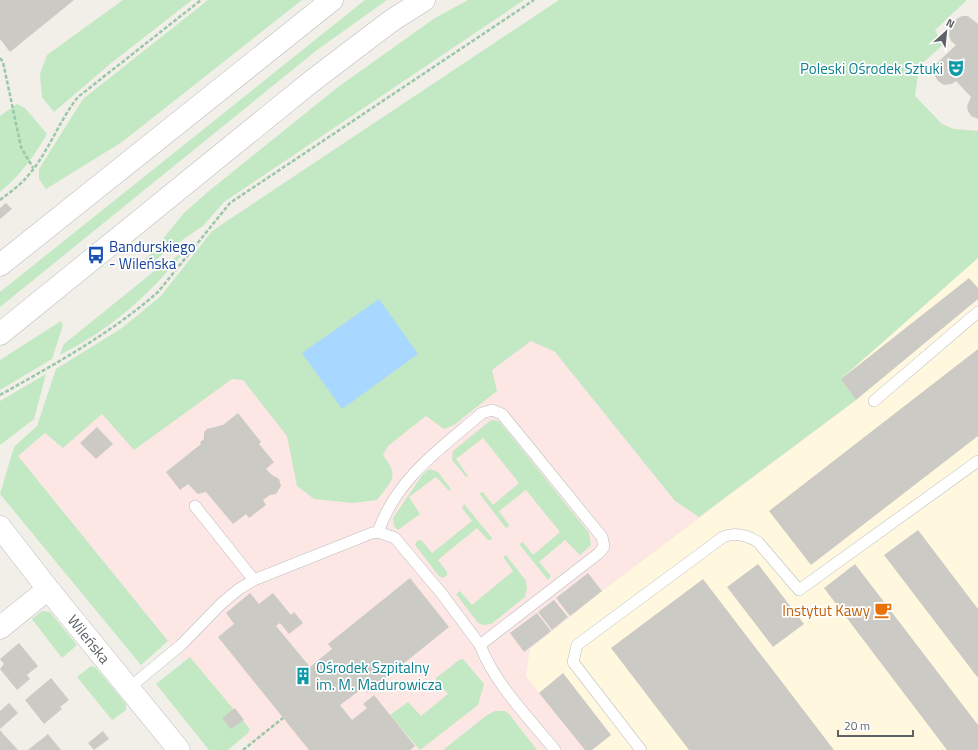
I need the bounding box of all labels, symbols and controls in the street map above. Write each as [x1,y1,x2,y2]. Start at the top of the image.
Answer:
north arrow [926,12,966,52]
text: N [944,14,958,32]
place label: Poleski Ośrodek Sztuki [800,57,943,80]
theatre icon: Poleski Ośrodek Sztuki [946,58,966,78]
place label: Bandurskiego - Wileńska [109,235,196,275]
bus stop icon: Bandurskiego - Wileńska [86,245,106,265]
place label: Instytut Kawy [782,599,870,622]
cafe icon: Instytut Kawy [873,600,893,620]
street label: Wileńska [62,609,116,669]
place label: Ośrodek Szpitalny im. M. Madurowicza [316,656,442,696]
building icon: Ośrodek Szpitalny im. M. Madurowicza [293,666,313,686]
scale bar [838,712,913,738]
text: 20 m [844,716,870,735]

